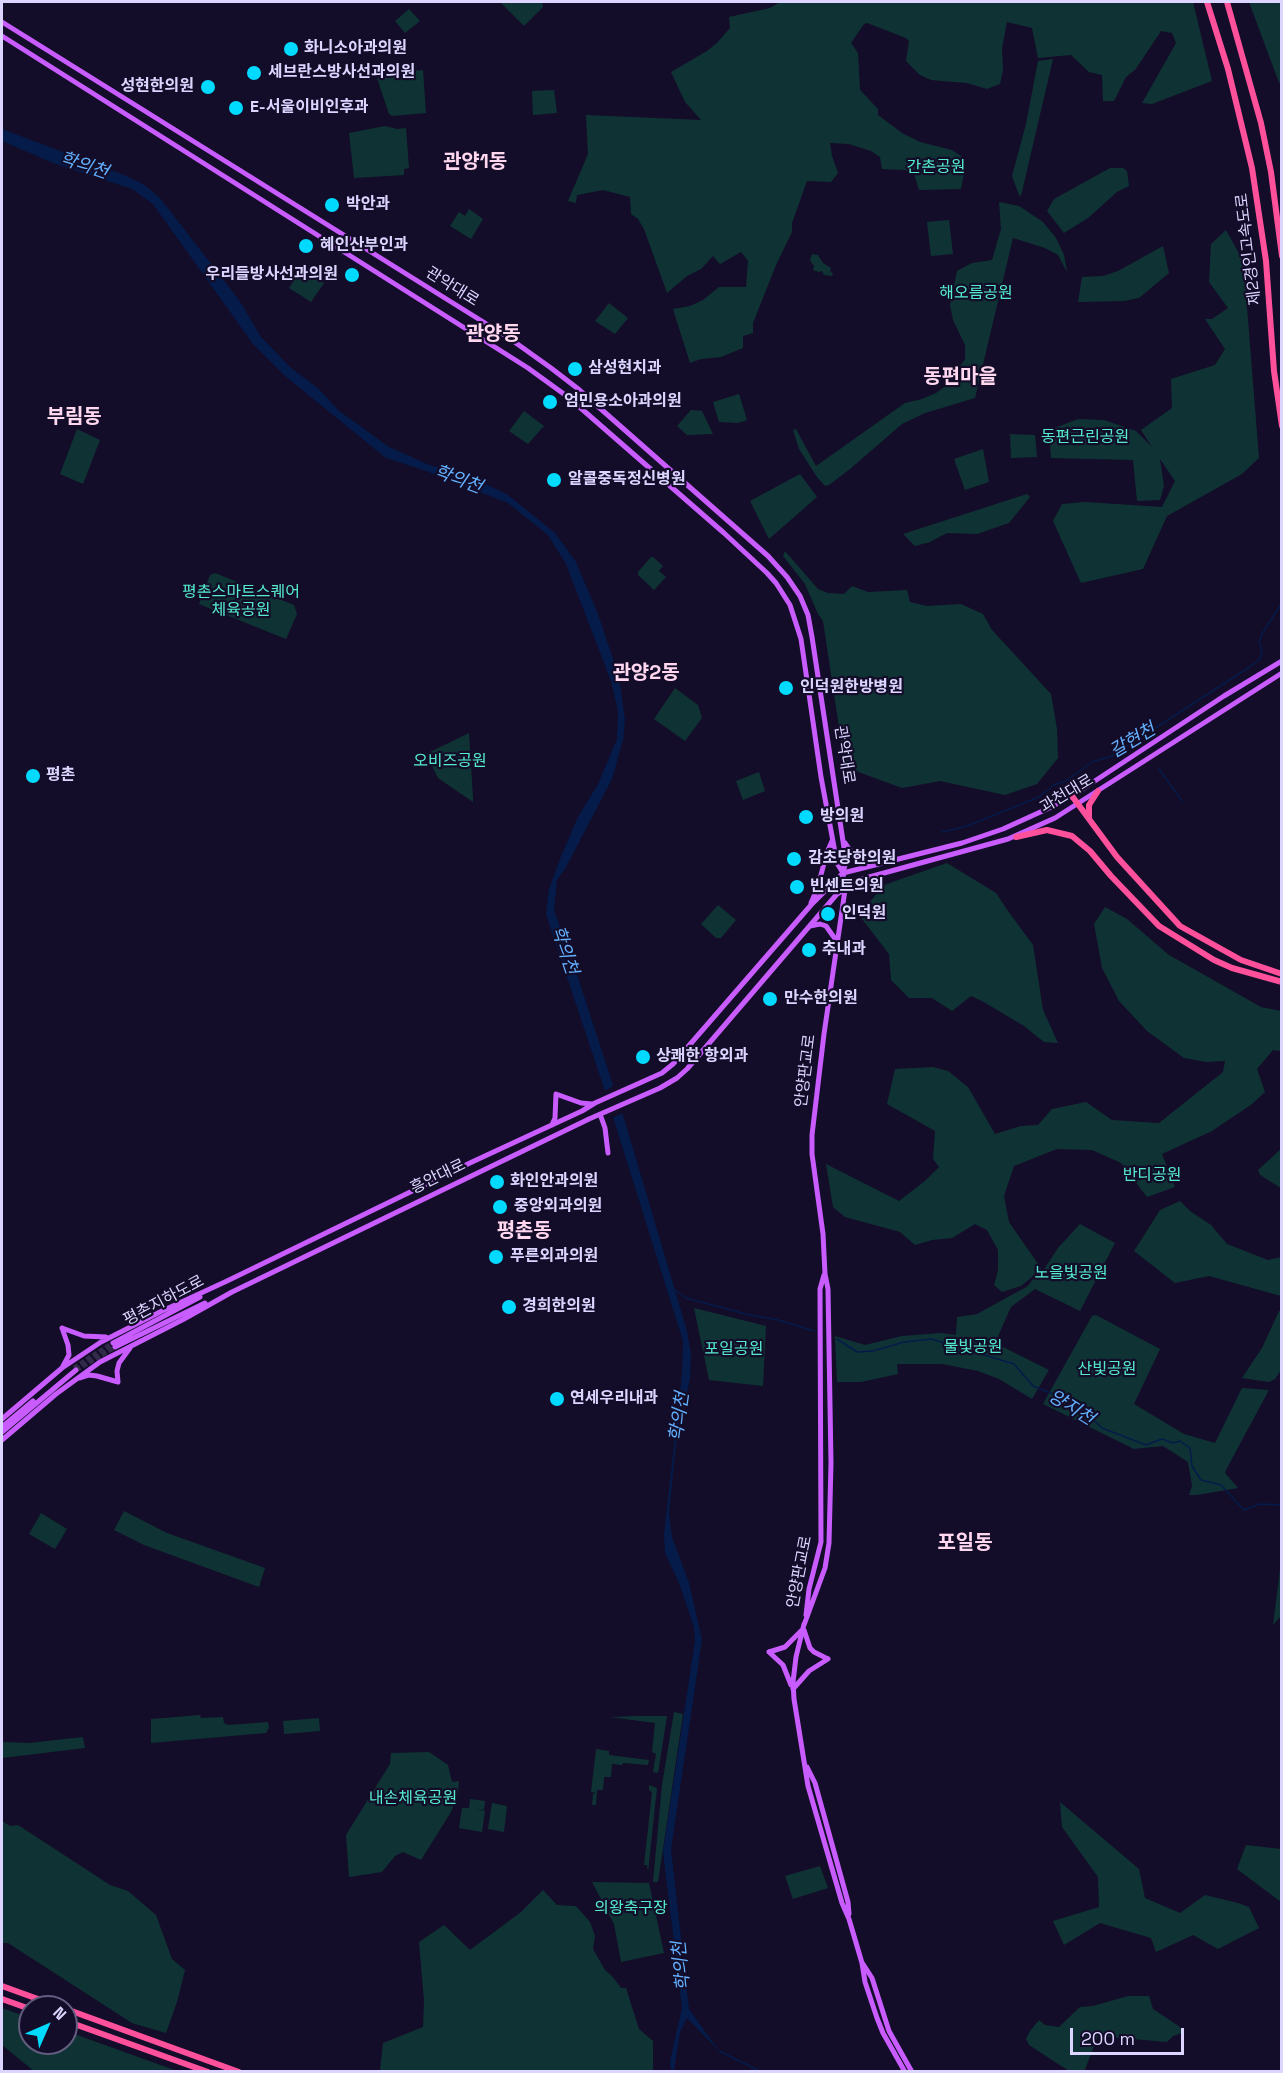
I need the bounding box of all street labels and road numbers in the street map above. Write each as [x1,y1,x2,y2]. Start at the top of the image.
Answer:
street label: 제2경인고속도로 [1233,192,1265,306]
street label: 관악대로 [422,263,482,311]
street label: 관악대로 [830,724,858,786]
street label: 과천대로 [1037,771,1097,817]
street label: 안양판교로 [792,1033,820,1109]
street label: 흥안대로 [407,1155,469,1199]
street label: 평촌지하도로 [121,1272,207,1330]
street label: 안양판교로 [784,1534,816,1610]

